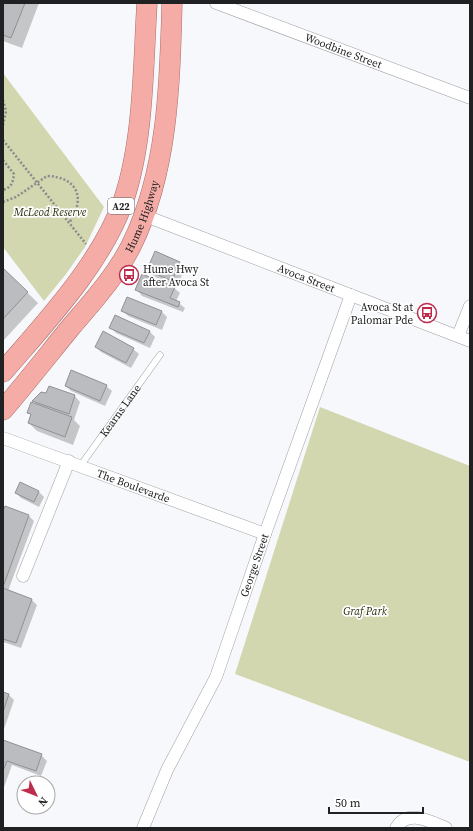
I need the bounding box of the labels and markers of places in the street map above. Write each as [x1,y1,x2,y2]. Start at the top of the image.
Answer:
place label: Hume Hwy after Avoca St [143,262,210,290]
bus stop icon: Hume Hwy after Avoca St [118,264,140,286]
place label: Avoca St at Palomar Pde [351,300,413,328]
bus stop icon: Avoca St at Palomar Pde [416,302,438,324]

